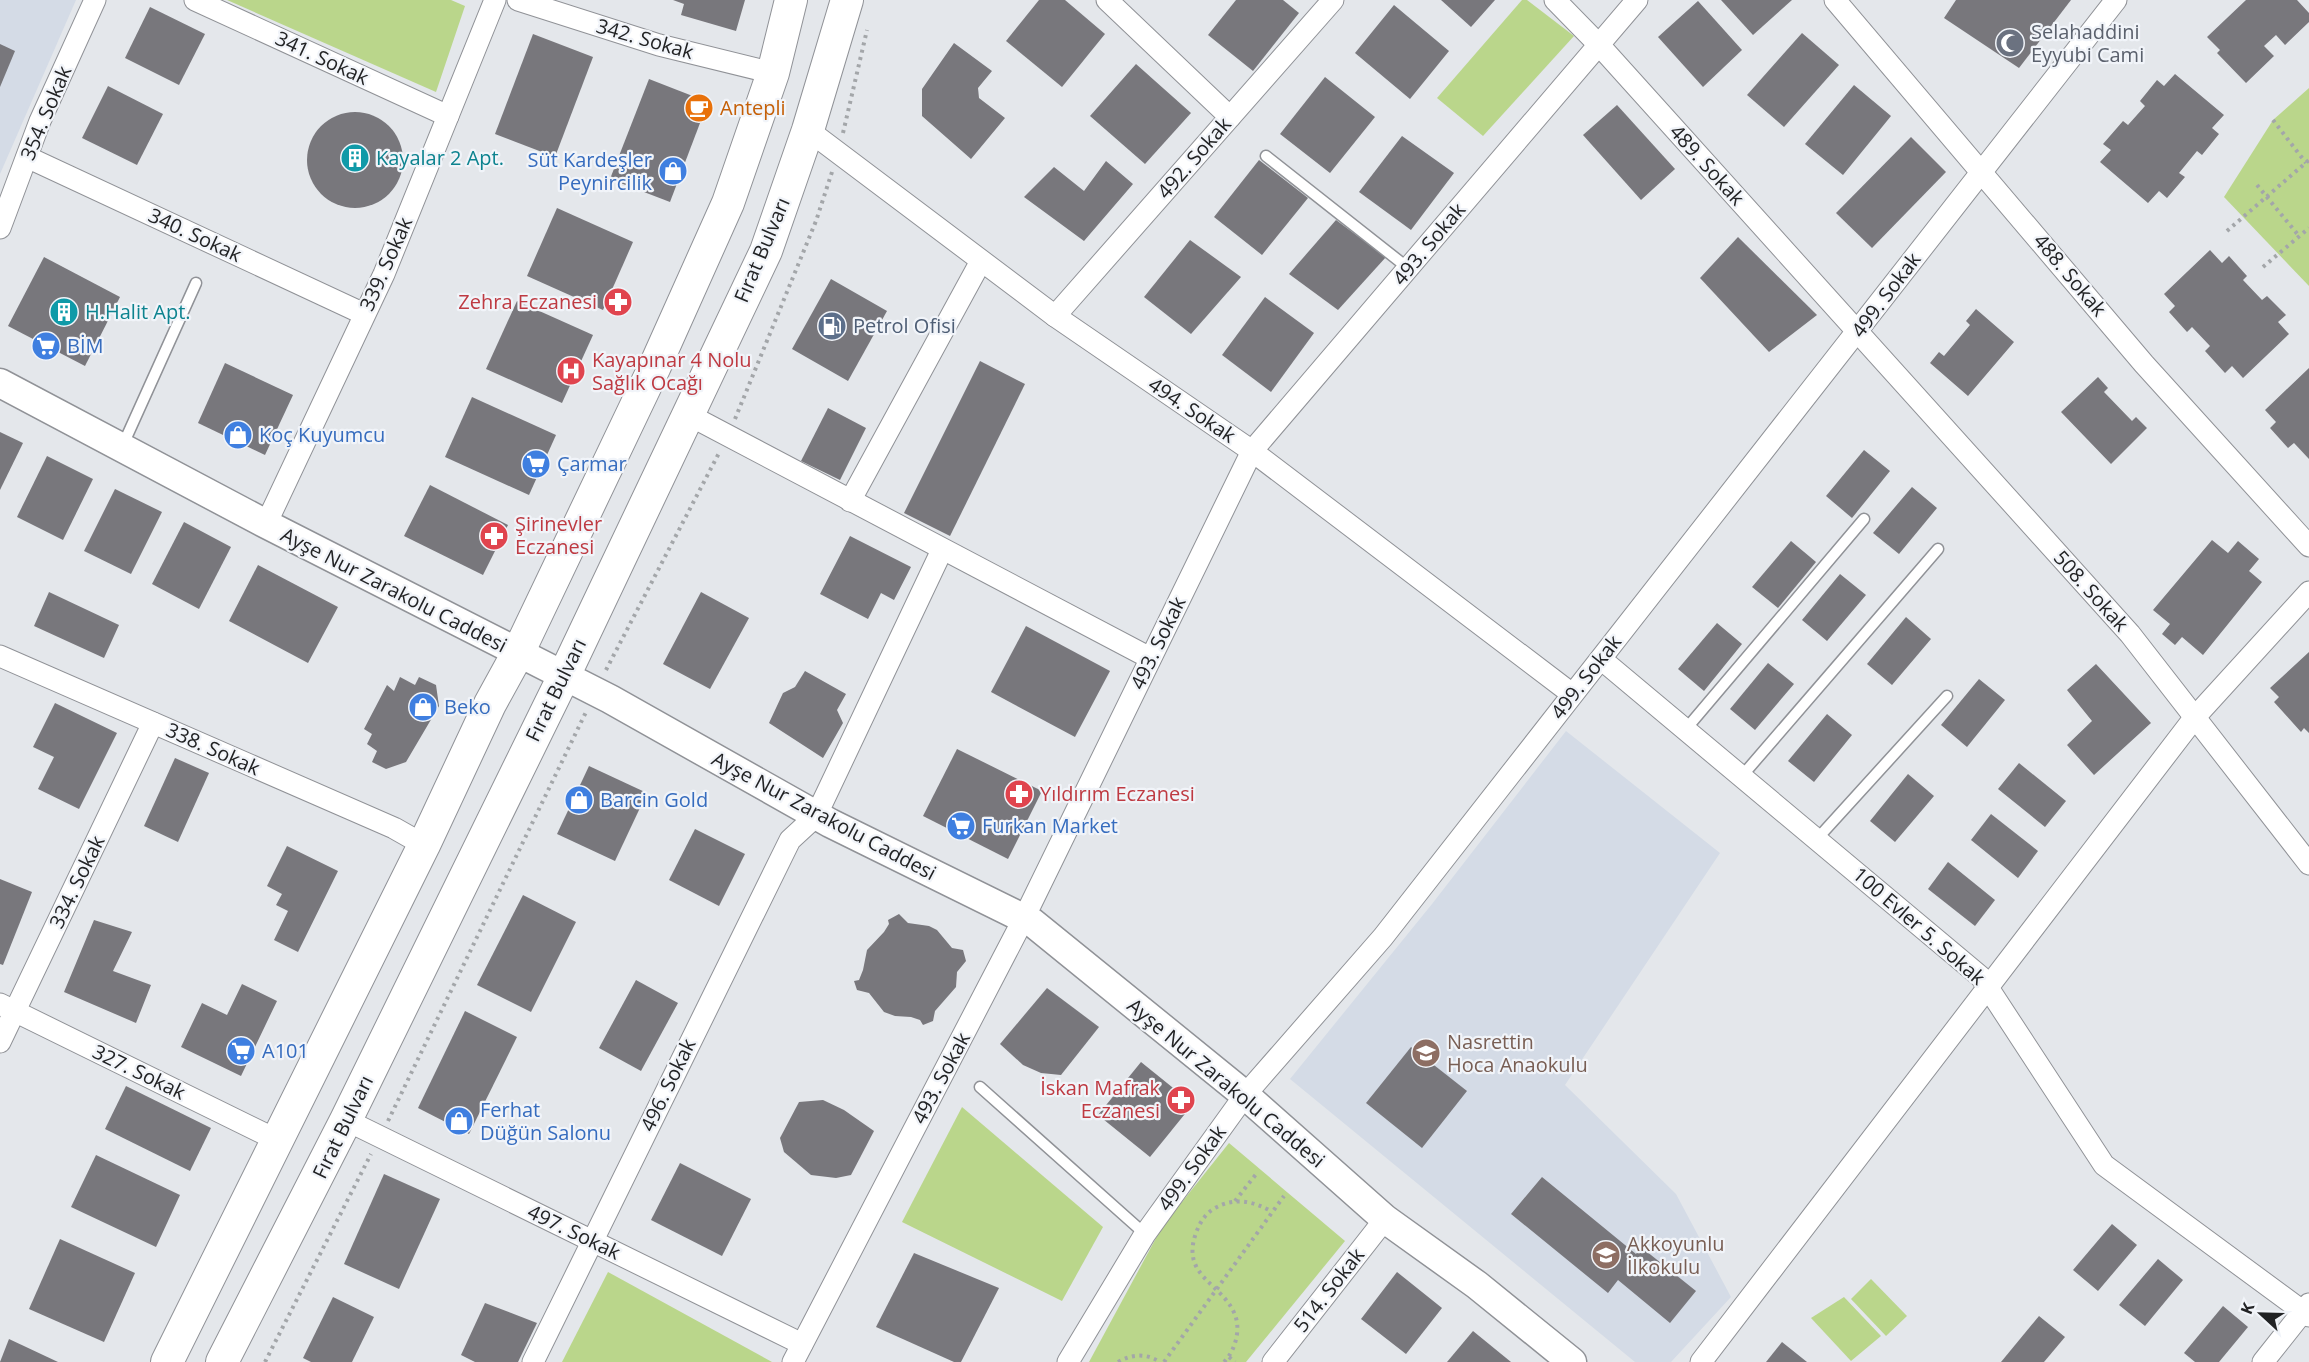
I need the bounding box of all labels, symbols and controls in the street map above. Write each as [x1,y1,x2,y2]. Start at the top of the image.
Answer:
street label: 342. Sokak [593,12,697,65]
place label: Selahaddini Eyyubi Cami [2031,18,2144,68]
street label: 341. Sokak [271,24,374,91]
mosque icon: Selahaddini Eyyubi Cami [1994,27,2026,59]
street label: 354. Sokak [14,61,78,164]
cafe icon: Antepli [683,92,715,124]
place label: Antepli [720,94,786,121]
street label: 492. Sokak [1151,111,1237,204]
street label: 489. Sokak [1664,119,1751,211]
building icon: Kayalar 2 Apt. [339,142,371,174]
place label: Kayalar 2 Apt. [376,144,504,171]
place label: Süt Kardeşler Peynircilik [527,146,652,196]
shop icon: Süt Kardeşler Peynircilik [657,155,689,187]
street label: Fırat Bulvarı [727,193,796,306]
street label: 493. Sokak [1386,196,1471,291]
street label: 340. Sokak [144,201,247,268]
street label: 339. Sokak [353,212,418,315]
street label: 488. Sokak [2028,228,2113,322]
street label: 499. Sokak [1845,246,1927,343]
pharmacy icon: Zehra Eczanesi [602,286,634,318]
place label: Zehra Eczanesi [458,288,597,315]
building icon: H.Halit Apt. [48,296,80,328]
place label: H.Halit Apt. [85,298,191,325]
fuel station icon: Petrol Ofisi [816,310,848,342]
place label: Petrol Ofisi [853,312,956,339]
supermarket icon: BİM [30,330,62,362]
place label: BİM [67,332,104,359]
place label: Kayapınar 4 Nolu Sağlık Ocağı [592,346,752,396]
hospital icon: Kayapınar 4 Nolu Sağlık Ocağı [555,355,587,387]
street label: 494. Sokak [1143,370,1242,449]
shop icon: Koç Kuyumcu [222,419,254,451]
place label: Koç Kuyumcu [259,421,385,448]
supermarket icon: Çarmar [520,448,552,480]
place label: Çarmar [557,450,627,477]
place label: Şirinevler Eczanesi [515,510,602,560]
pharmacy icon: Şirinevler Eczanesi [478,520,510,552]
street label: Ayşe Nur Zarakolu Caddesi [277,521,512,658]
street label: 508. Sokak [2048,545,2135,637]
street label: 493. Sokak [1124,592,1192,694]
street label: 499. Sokak [1544,629,1627,724]
street label: Fırat Bulvarı [519,634,592,746]
shop icon: Beko [407,691,439,723]
place label: Beko [444,693,491,720]
street label: 338. Sokak [162,716,265,781]
street label: Ayşe Nur Zarakolu Caddesi [707,745,941,886]
pharmacy icon: Yıldırım Eczanesi [1003,778,1035,810]
place label: Yıldırım Eczanesi [1040,780,1195,807]
shop icon: Barcin Gold [563,784,595,816]
place label: Barcin Gold [600,786,708,813]
supermarket icon: Furkan Market [945,810,977,842]
place label: Furkan Market [982,812,1118,839]
street label: 334. Sokak [43,831,111,933]
street label: 100 Evler 5. Sokak [1847,861,1992,991]
street label: Ayşe Nur Zarakolu Caddesi [1122,992,1331,1173]
street label: 493. Sokak [905,1027,976,1128]
place label: Nasrettin Hoca Anaokulu [1447,1028,1588,1078]
street label: 496. Sokak [634,1034,702,1136]
supermarket icon: A101 [225,1035,257,1067]
place label: A101 [262,1037,309,1064]
school or university icon: Nasrettin Hoca Anaokulu [1410,1037,1442,1069]
street label: 327. Sokak [88,1038,190,1106]
street label: Fırat Bulvarı [306,1071,379,1183]
place label: İskan Mafrak Eczanesi [1040,1074,1160,1124]
pharmacy icon: İskan Mafrak Eczanesi [1165,1084,1197,1116]
place label: Ferhat Düğün Salonu [480,1096,611,1146]
shop icon: Ferhat Düğün Salonu [443,1105,475,1137]
street label: 499. Sokak [1151,1119,1232,1216]
street label: 497. Sokak [523,1198,625,1266]
place label: Akkoyunlu İlkokulu [1627,1230,1725,1280]
school or university icon: Akkoyunlu İlkokulu [1590,1239,1622,1271]
street label: 514. Sokak [1287,1242,1370,1337]
north arrow [2231,1284,2291,1344]
text: K [2235,1299,2259,1317]

